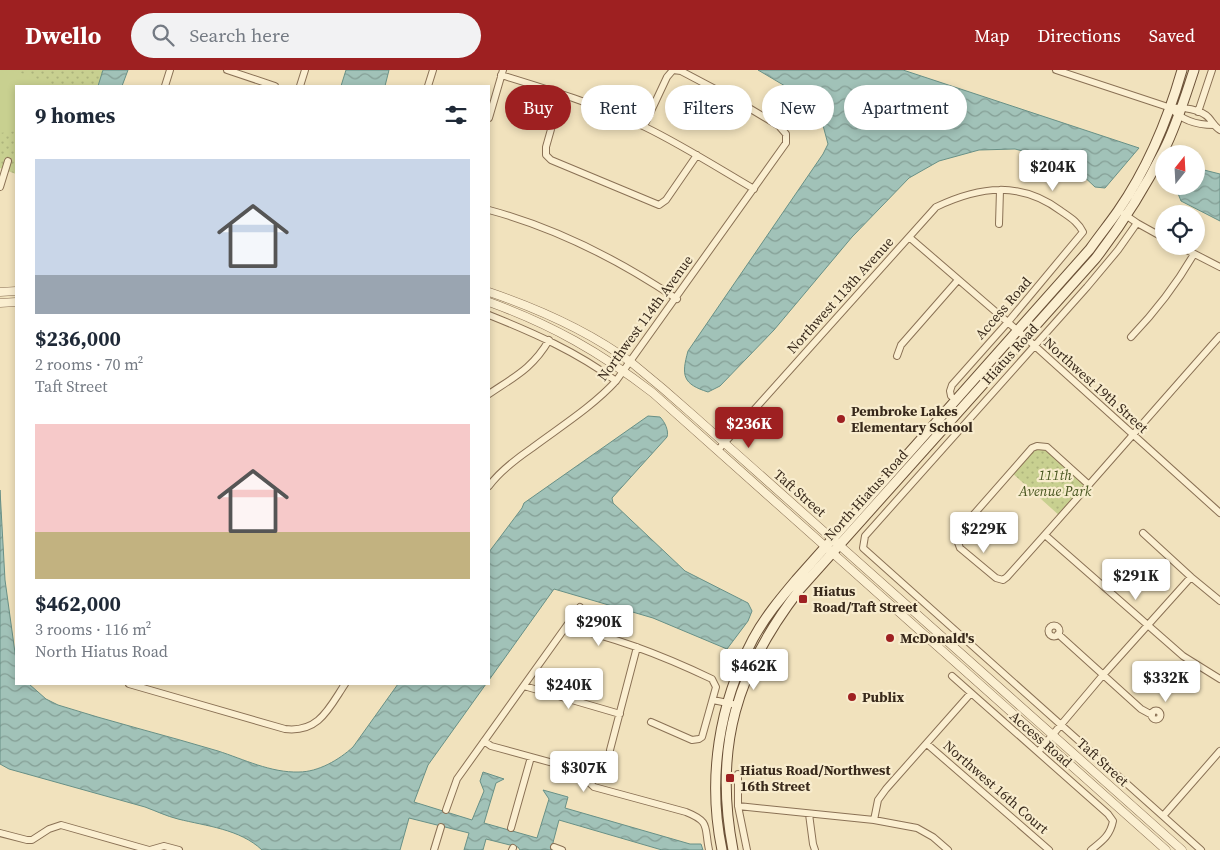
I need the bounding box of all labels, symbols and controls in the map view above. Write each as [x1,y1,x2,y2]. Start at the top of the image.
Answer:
search box [131,13,481,58]
text: Dwello [25,19,101,52]
icon: search [149,21,177,49]
text: Search here [189,22,290,48]
text: Map [974,23,1010,48]
text: Directions [1038,23,1121,48]
text: Saved [1149,23,1195,48]
chip: Buy [505,85,571,130]
chip: Rent [581,85,655,130]
chip: Filters [665,85,752,130]
chip: New [762,85,834,130]
chip: Apartment [844,85,967,130]
text: 9 homes [35,101,115,130]
icon: filters [442,101,470,129]
north arrow [1155,145,1205,195]
map controls [1155,145,1205,255]
pin: $204K [1018,150,1088,192]
text: $204K [1030,155,1076,177]
icon: home [208,191,298,281]
button: locate [1155,205,1205,255]
street label: Northwest 113th Avenue [782,232,898,358]
street label: Northwest 114th Avenue [592,251,698,385]
street label: Access Road [970,272,1036,344]
street label: Hiatus Road [977,319,1043,389]
text: $236,000 [35,324,121,353]
street label: Northwest 19th Street [1039,333,1153,438]
text: 2 rooms · 70 m² [35,353,143,375]
text: Taft Street [35,375,108,397]
place label: Pembroke Lakes Elementary School [851,401,973,437]
pin: $236K [714,406,784,449]
text: $236K [726,412,772,434]
marker: Pembroke Lakes Elementary School [835,413,847,425]
street label: North Hiatus Road [820,445,912,545]
icon: home [208,456,298,546]
street label: Taft Street [769,465,831,522]
park label: 111th Avenue Park [1018,465,1092,501]
pin: $229K [949,512,1019,554]
text: $229K [961,517,1007,539]
pin: $291K [1101,558,1171,601]
text: $291K [1113,564,1159,586]
place label: Hiatus Road/Taft Street [813,581,919,617]
text: $462,000 [35,589,121,618]
marker: Hiatus Road/Taft Street [797,593,809,605]
pin: $290K [564,604,634,647]
text: $290K [576,610,622,632]
text: 3 rooms · 116 m² [35,618,151,640]
place label: McDonald's [900,628,975,648]
marker: McDonald's [884,632,896,644]
text: North Hiatus Road [35,640,168,662]
pin: $462K [719,648,789,691]
text: $462K [731,654,777,676]
pin: $332K [1131,660,1201,703]
text: $332K [1143,666,1189,688]
pin: $240K [534,668,604,710]
text: $240K [546,673,592,695]
place label: Publix [862,687,905,707]
marker: Publix [846,691,858,703]
street label: Access Road [1005,706,1077,772]
street label: Taft Street [1073,733,1134,791]
street label: Northwest 16th Court [939,736,1053,839]
pin: $307K [549,750,619,793]
text: $307K [561,756,607,778]
place label: Hiatus Road/Northwest 16th Street [740,760,891,796]
marker: Hiatus Road/Northwest 16th Street [724,772,736,784]

